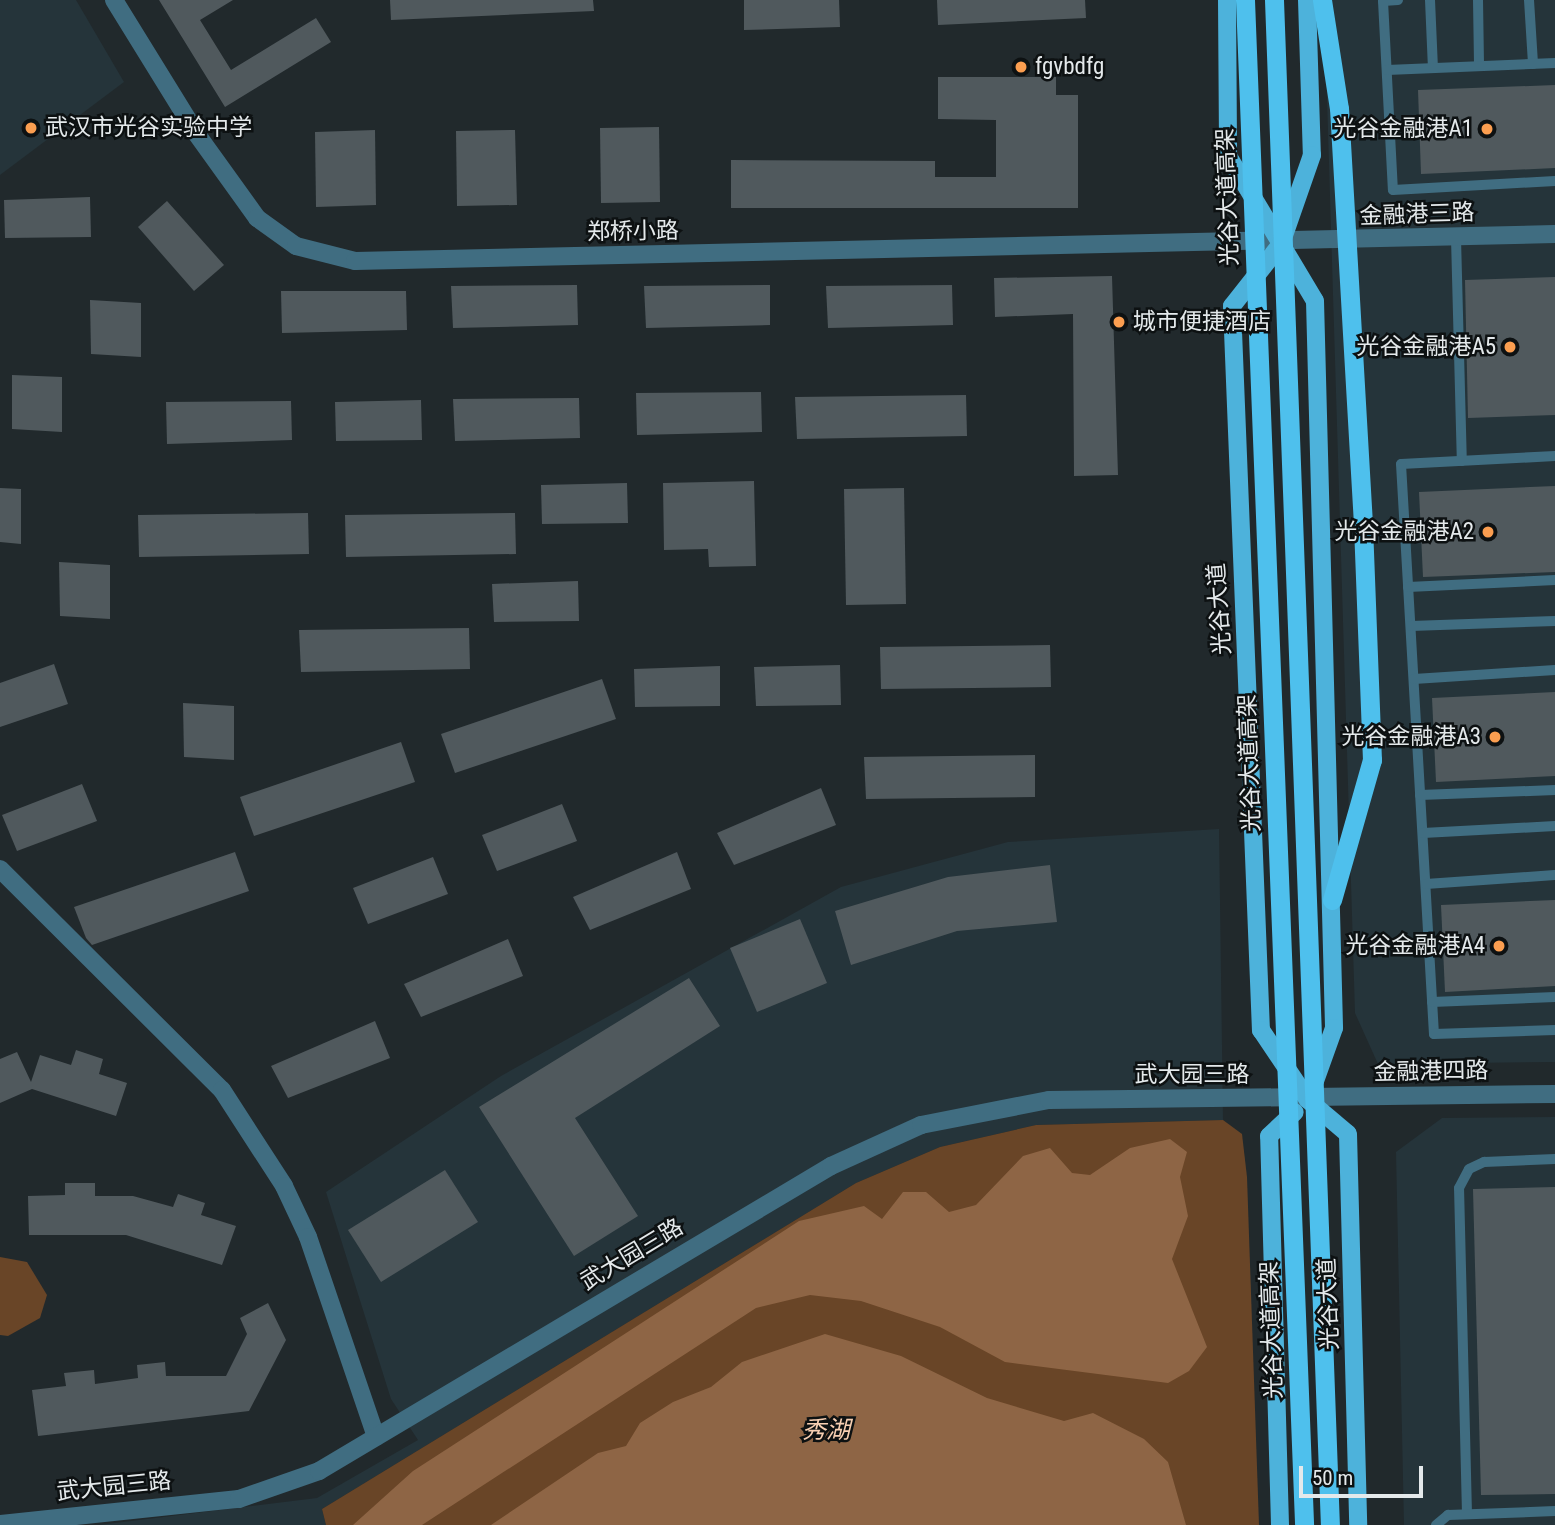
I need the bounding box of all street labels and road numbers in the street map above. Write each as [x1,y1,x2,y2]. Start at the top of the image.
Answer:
street label: 光谷大道高架 [1212,128,1244,266]
street label: 金融港三路 [1359,199,1475,231]
street label: 郑桥小路 [587,217,679,247]
street label: 光谷大道 [1203,562,1237,656]
street label: 光谷大道高架 [1234,694,1266,832]
street label: 金融港四路 [1373,1057,1489,1087]
street label: 武大园三路 [1135,1061,1249,1089]
street label: 武大园三路 [576,1214,688,1296]
street label: 光谷大道 [1314,1258,1344,1350]
street label: 光谷大道高架 [1256,1261,1288,1399]
street label: 武大园三路 [55,1467,173,1507]

